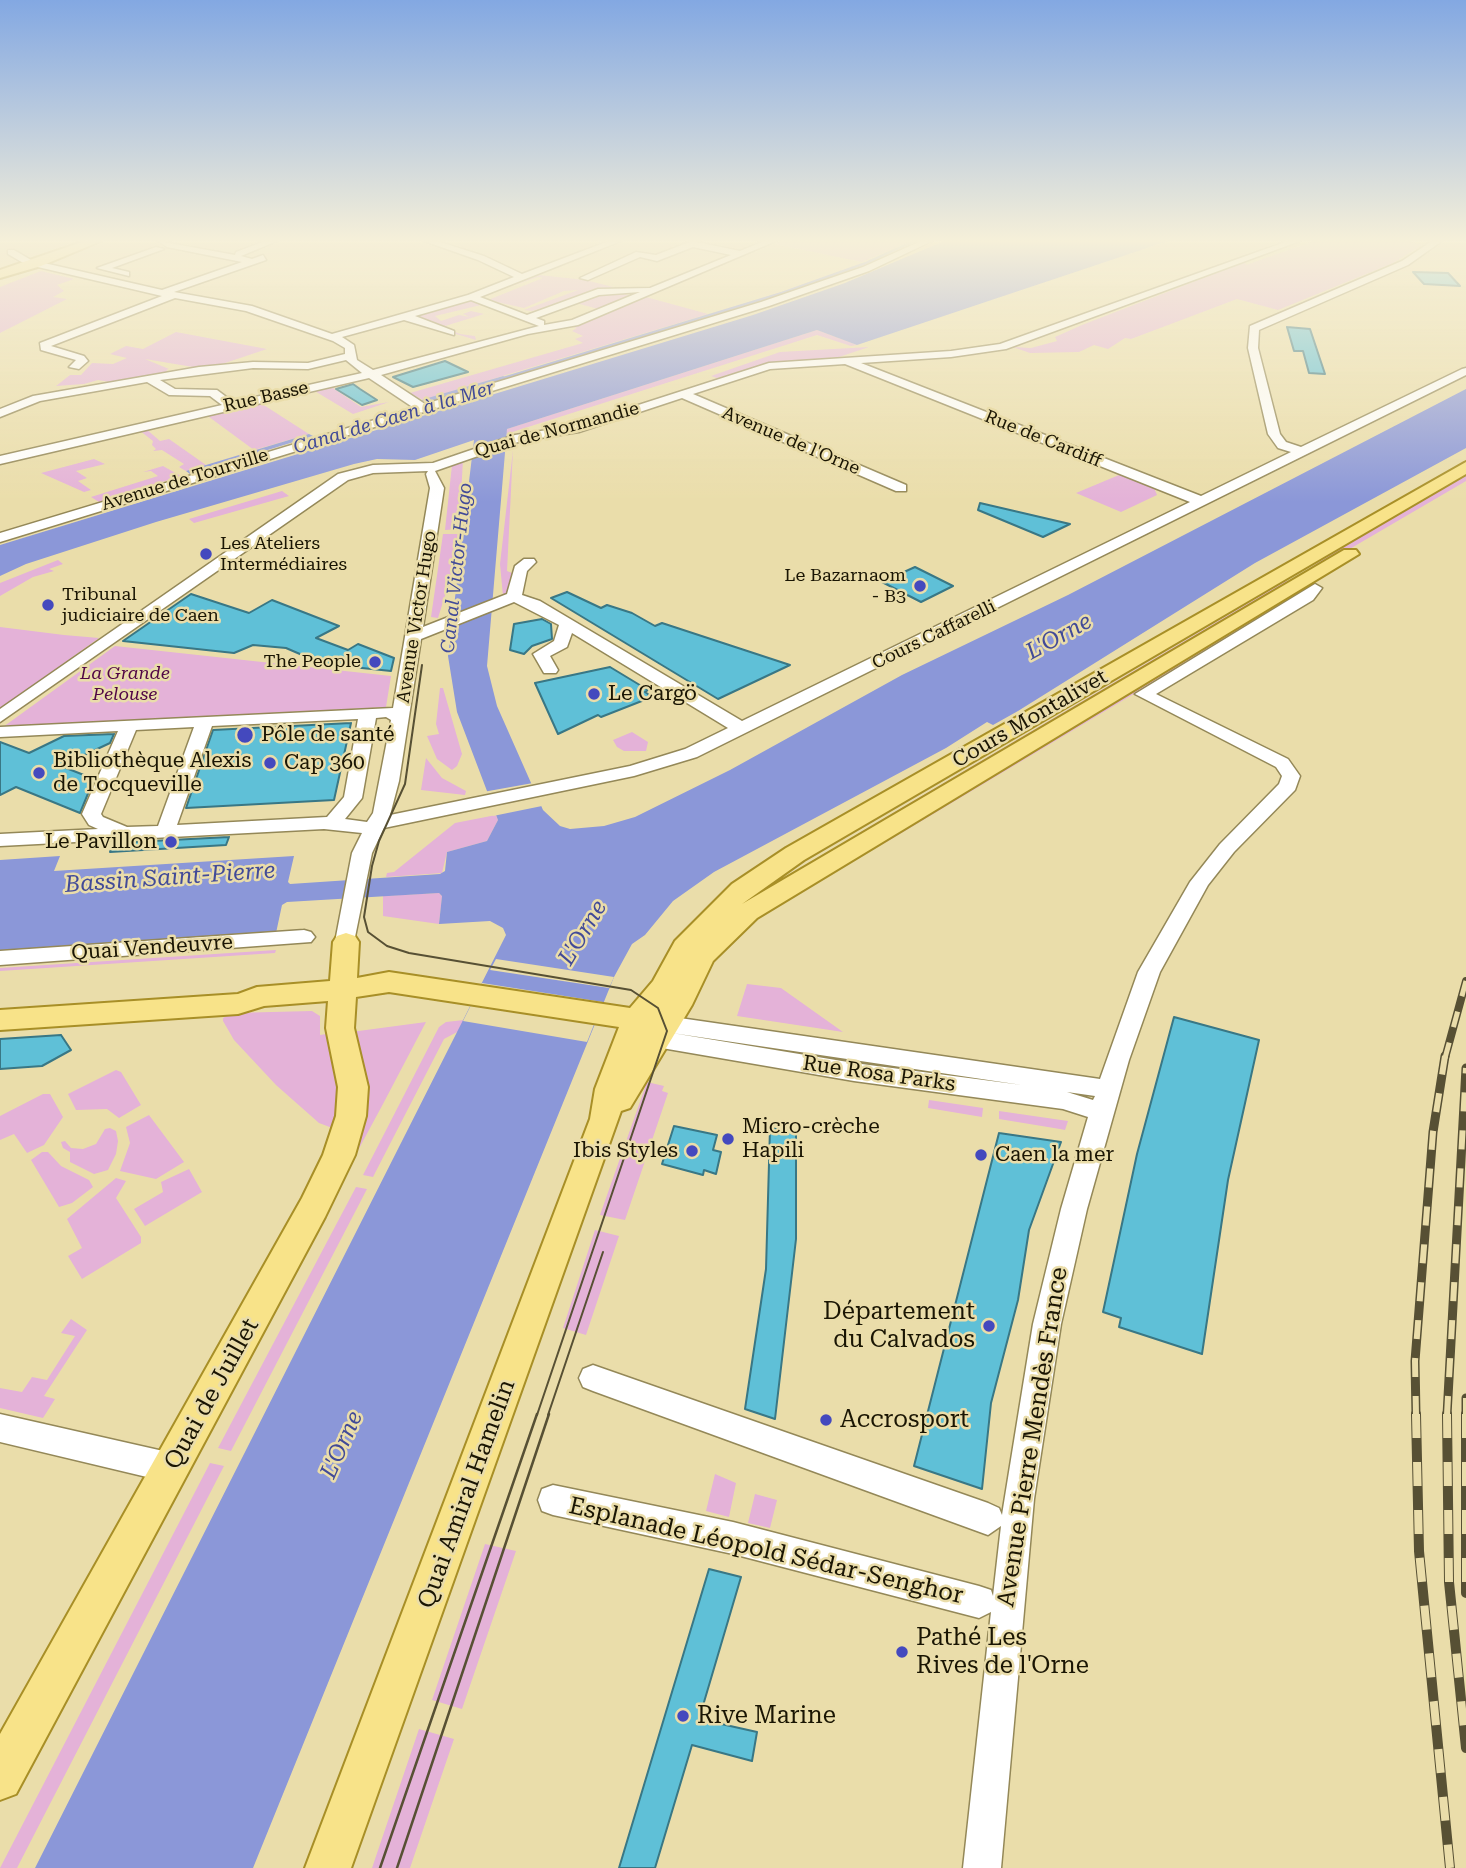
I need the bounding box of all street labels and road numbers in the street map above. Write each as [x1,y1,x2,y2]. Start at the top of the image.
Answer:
street label: Rue Basse [222,377,310,417]
street label: Quai de Normandie [473,398,641,462]
street label: Avenue de l'Orne [719,402,863,480]
street label: Rue de Cardiff [981,406,1105,472]
street label: Avenue de Tourville [99,444,271,516]
street label: Avenue Victor Hugo [393,529,441,705]
street label: Cours Caffarelli [869,596,999,674]
street label: Cours Montalivet [948,664,1112,774]
street label: Quai Vendeuvre [70,930,234,966]
street label: Rue Rosa Parks [801,1051,957,1097]
street label: Avenue Pierre Mendès France [992,1265,1074,1609]
street label: Quai de Juillet [159,1313,265,1475]
street label: Quai Amiral Hamelin [412,1376,522,1612]
street label: Esplanade Léopold Sédar-Senghor [566,1492,966,1610]

